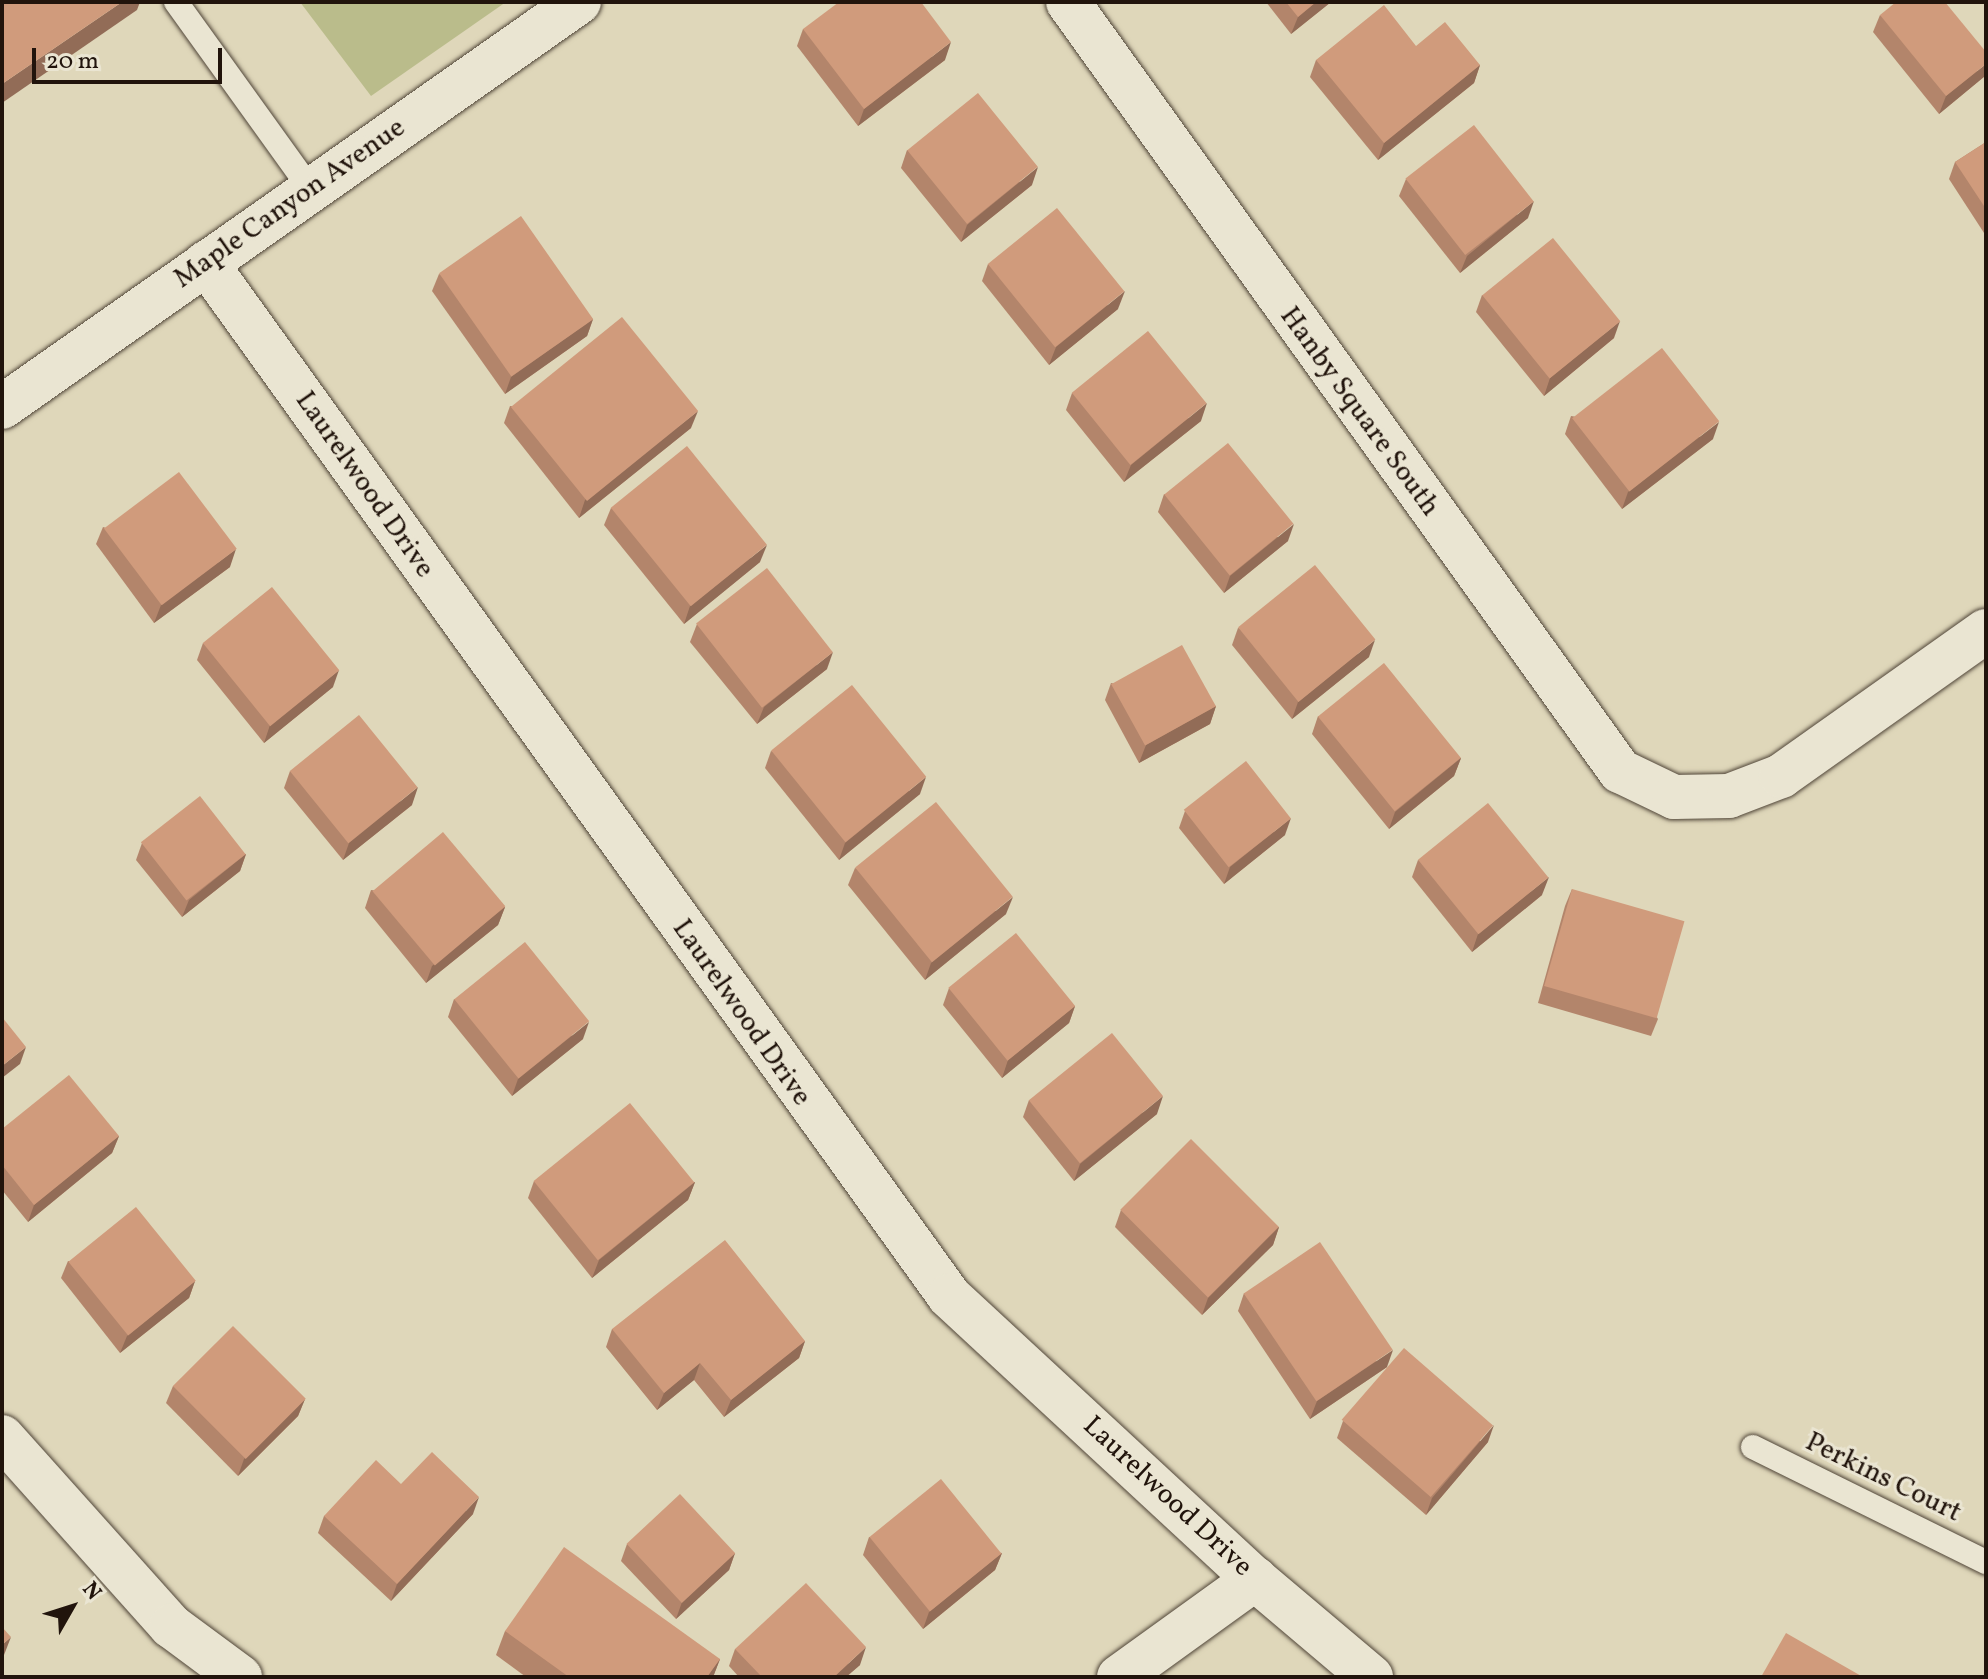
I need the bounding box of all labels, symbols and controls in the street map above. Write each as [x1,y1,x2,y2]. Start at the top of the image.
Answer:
scale bar [36,32,226,82]
text: 20 m [46,45,99,79]
street label: Maple Canyon Avenue [168,112,412,296]
street label: Hanby Square South [1272,300,1446,524]
street label: Laurelwood Drive [287,385,441,585]
street label: Laurelwood Drive [664,913,818,1113]
street label: Laurelwood Drive [1075,1410,1259,1584]
street label: Perkins Court [1800,1426,1966,1530]
north arrow [32,1567,112,1647]
text: N [74,1576,108,1608]

